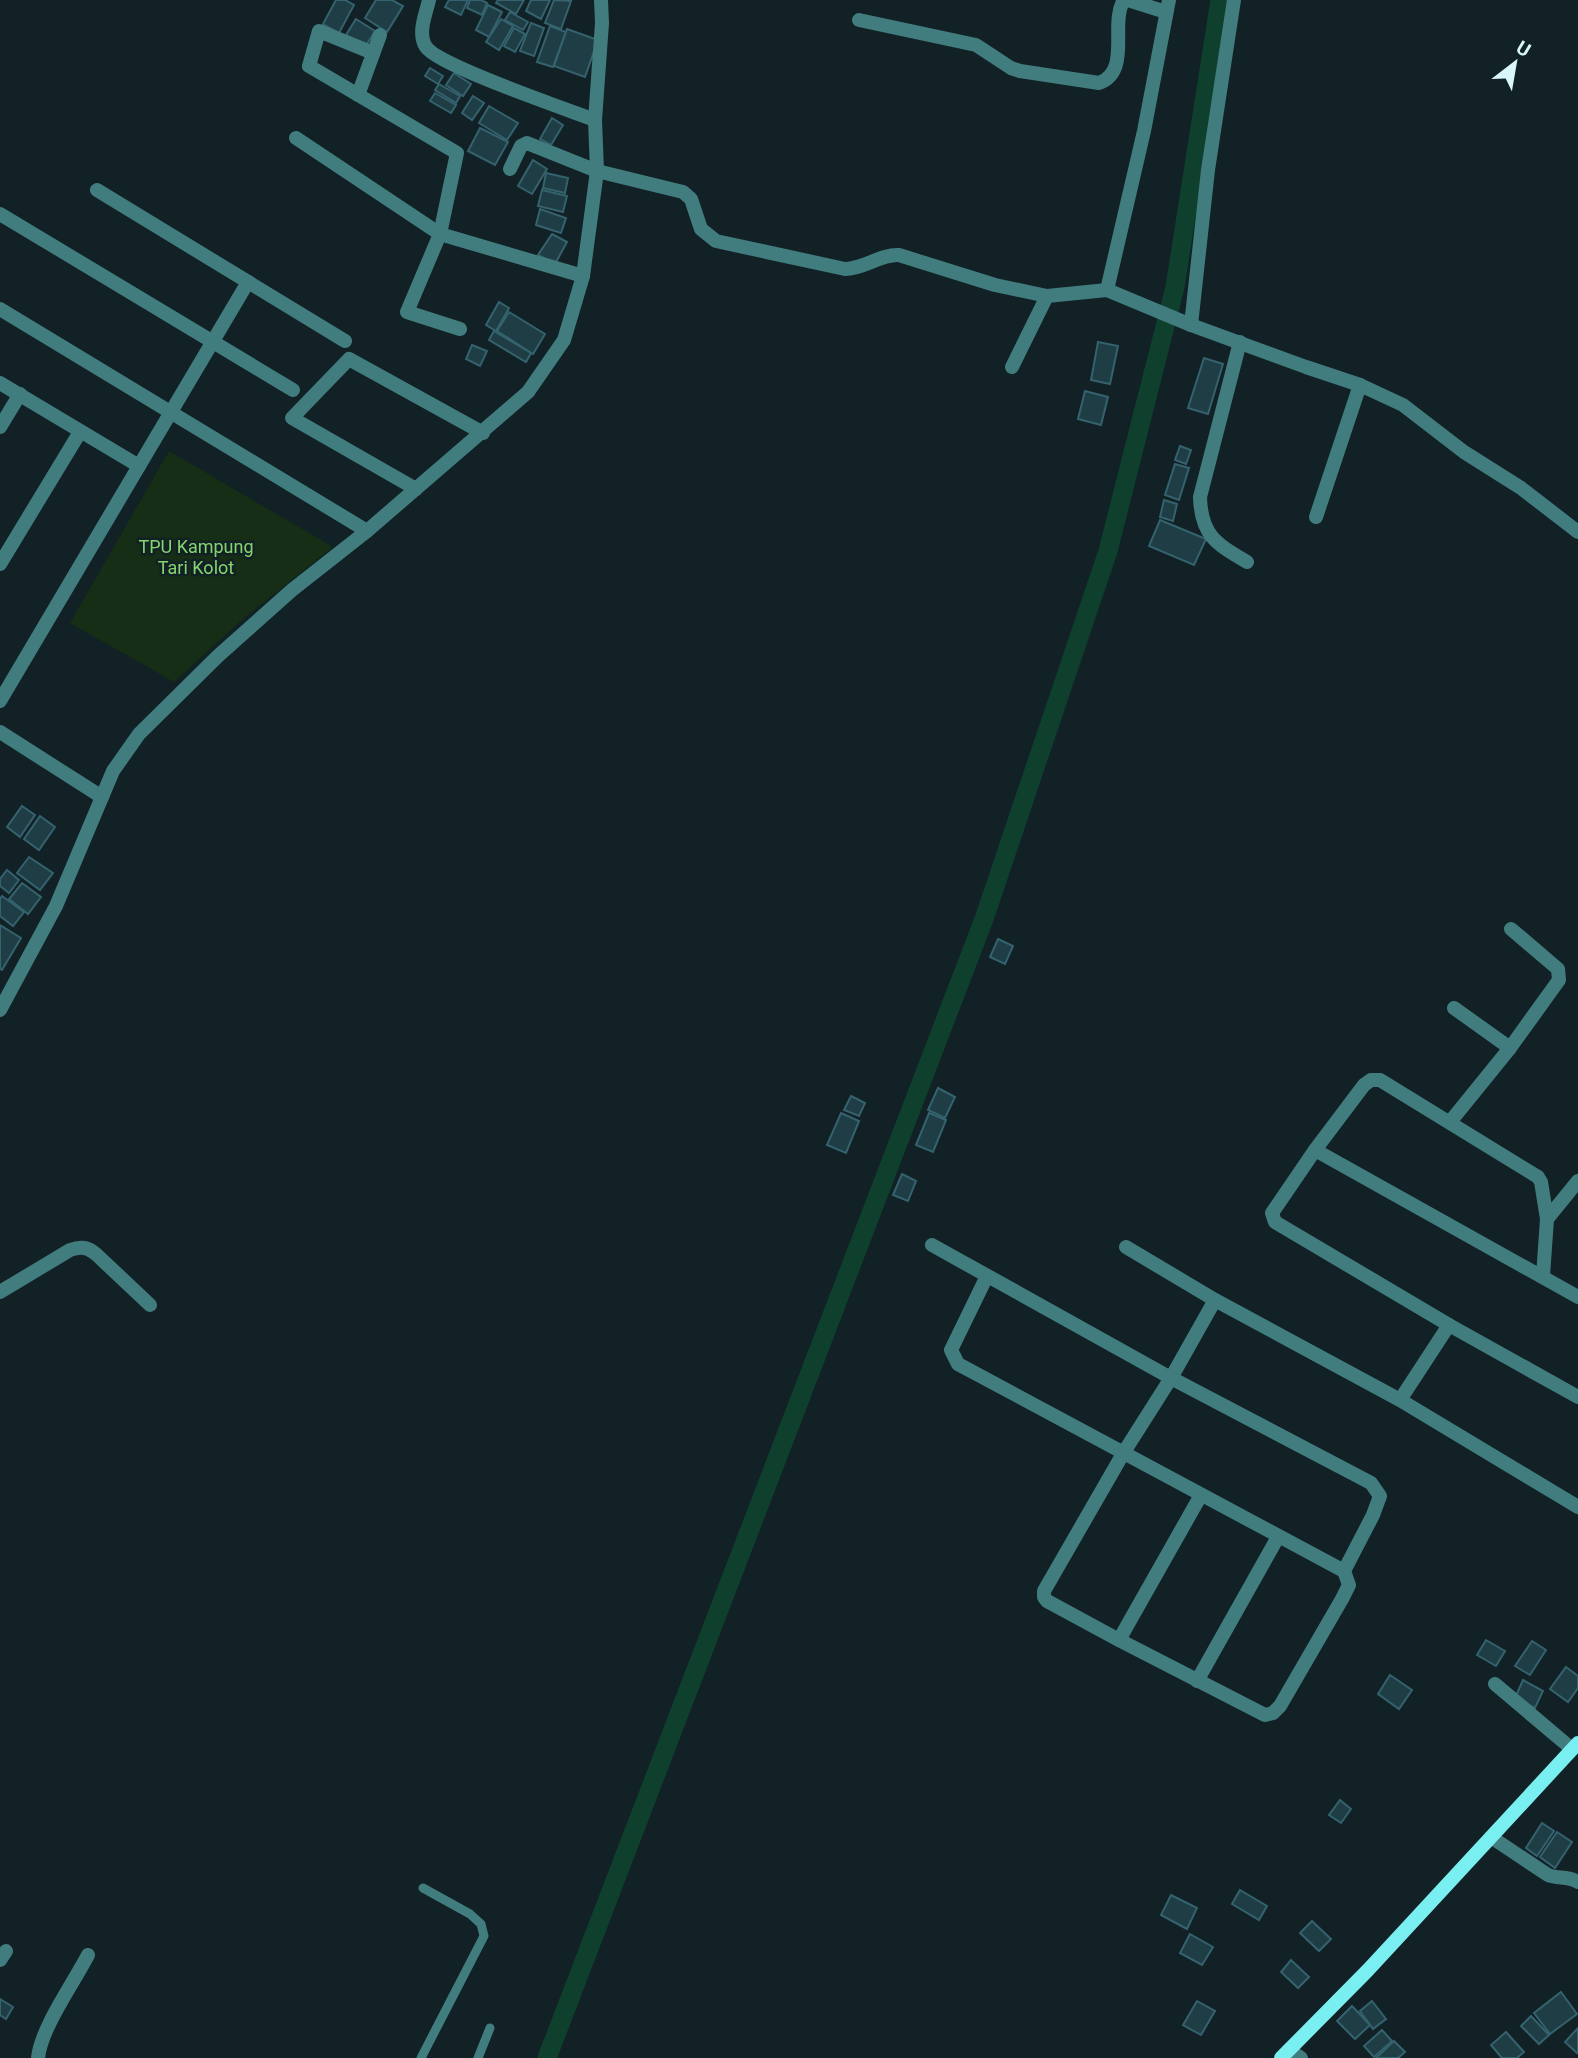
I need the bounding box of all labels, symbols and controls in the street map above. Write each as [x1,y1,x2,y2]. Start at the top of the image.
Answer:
north arrow [1480,28,1550,98]
text: U [1512,36,1535,62]
park label: TPU Kampung Tari Kolot [138,536,254,578]

